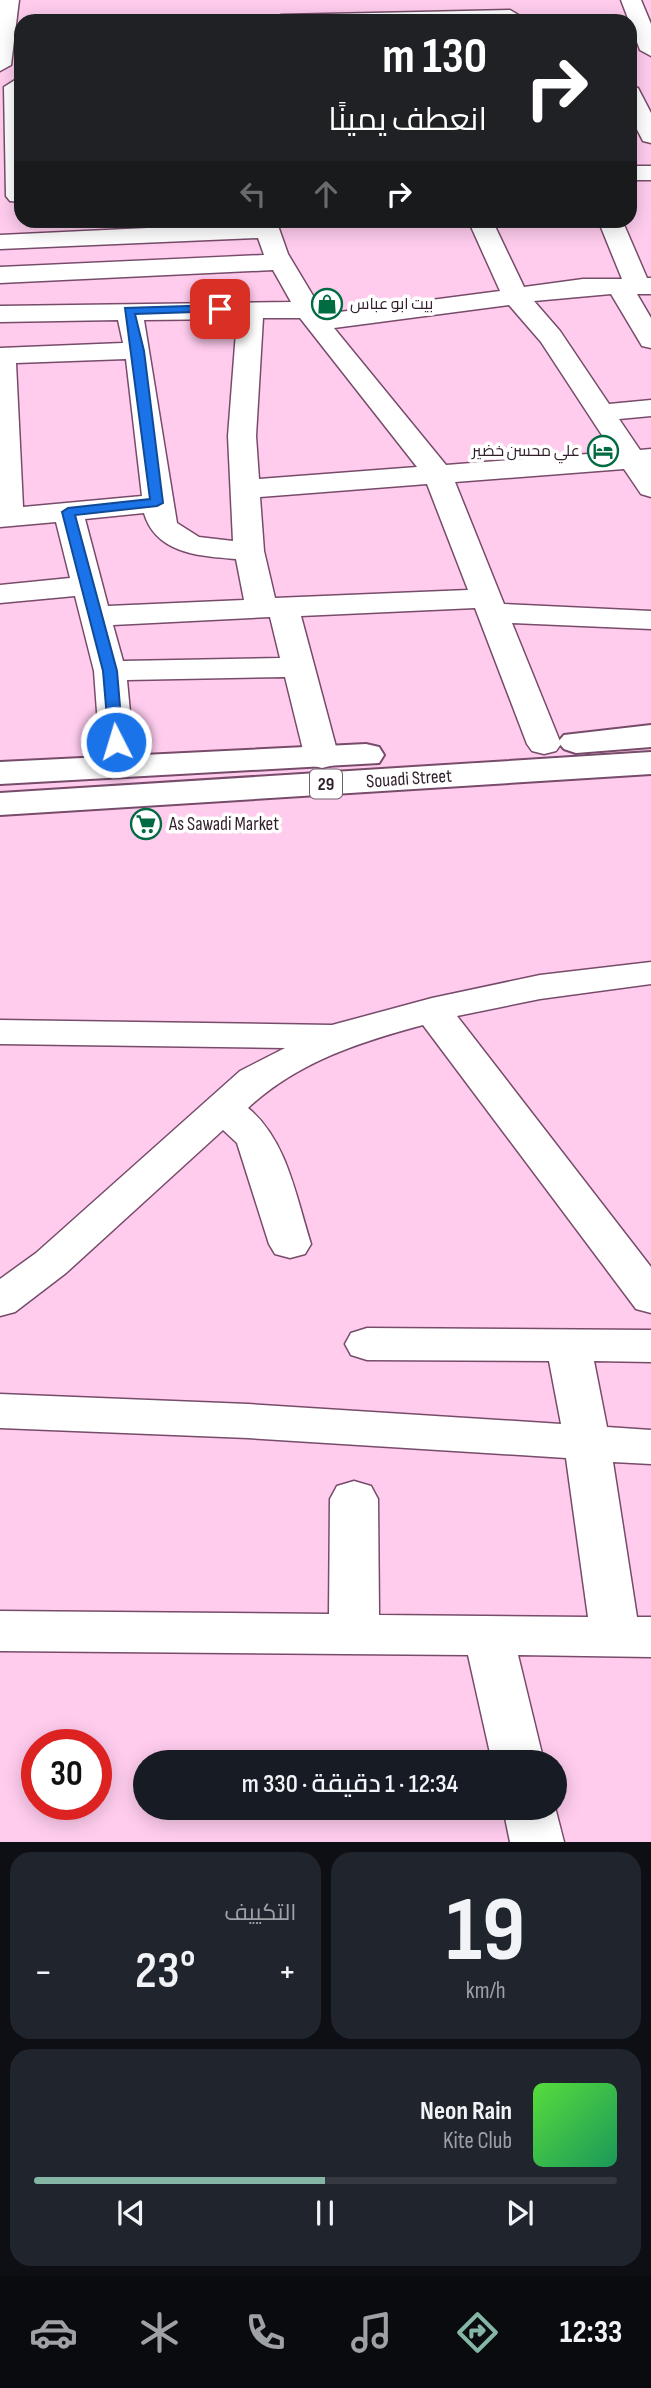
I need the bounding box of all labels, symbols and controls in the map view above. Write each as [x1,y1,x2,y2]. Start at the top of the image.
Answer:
text: 130 m [382,28,487,87]
icon: right [511,42,602,133]
text: انعطف يمينًا [328,101,487,140]
icon: left [234,175,272,213]
icon: ahead [307,175,345,213]
icon: right [380,175,418,213]
pin [190,279,250,339]
shop icon: بيت ابو عباس [310,287,344,321]
icon: arrive [201,290,239,328]
place label: بيت ابو عباس [350,295,433,314]
hotel icon: علي محسن خضير [586,434,620,468]
place label: علي محسن خضير [471,442,580,464]
position arrow [79,705,153,779]
street label: Souadi Street [365,765,453,793]
road number: 29 [310,770,342,798]
supermarket icon: As Sawadi Market [129,807,163,841]
place label: As Sawadi Market [168,813,279,836]
speed limit sign: 30 [21,1729,112,1820]
text: 12:34 · 1 دقيقة · 330 m [242,1769,458,1800]
text: 19 [446,1877,525,1986]
text: التكييف [224,1899,297,1927]
text: 23° [135,1940,196,2003]
text: − [34,1950,53,1995]
text: + [278,1950,296,1995]
text: km/h [466,1977,506,2005]
text: Neon Rain [420,2096,512,2127]
text: Kite Club [443,2127,512,2155]
icon: previous [112,2194,150,2232]
icon: pause [306,2194,344,2232]
icon: next [501,2194,539,2232]
icon: car [29,2308,78,2357]
icon: climate [135,2308,184,2357]
icon: phone [241,2308,290,2357]
icon: music [347,2308,396,2357]
icon: directions [453,2308,502,2357]
text: 12:33 [560,2313,622,2352]

